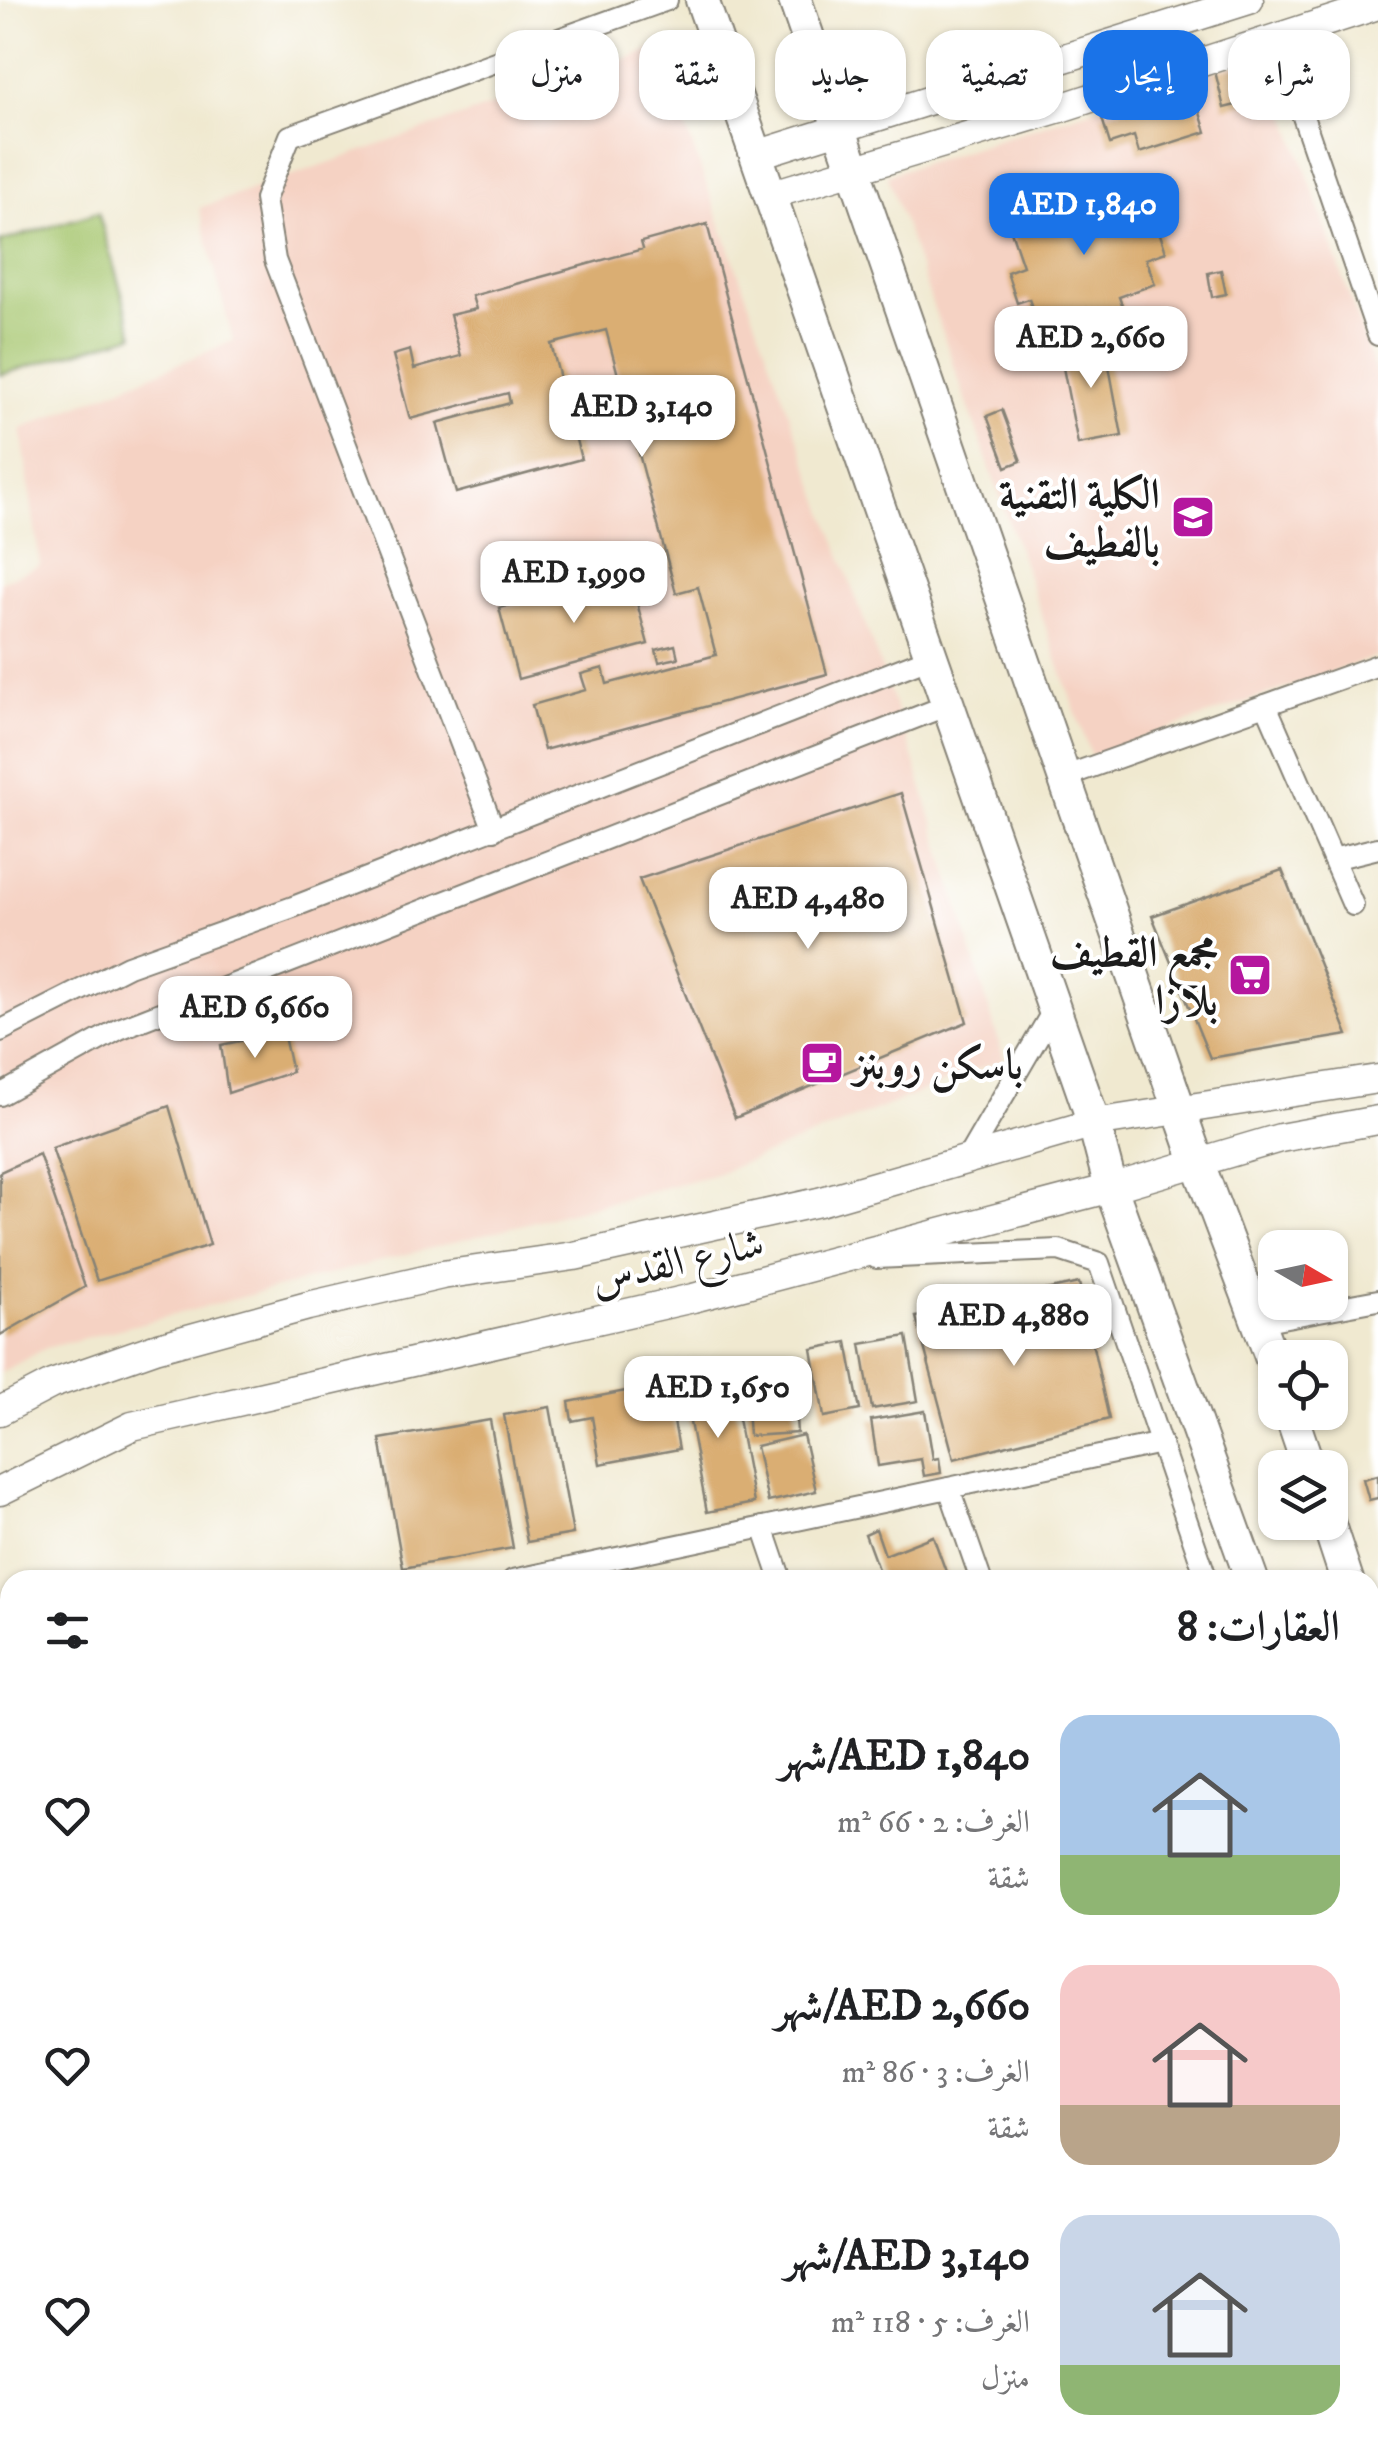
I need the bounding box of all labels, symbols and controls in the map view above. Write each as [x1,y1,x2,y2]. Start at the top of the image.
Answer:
chip: منزل [495,30,619,120]
chip: شقة [639,30,755,120]
chip: جديد [775,30,906,120]
chip: تصفية [926,30,1063,120]
chip: إيجار [1083,30,1208,120]
chip: شراء [1228,30,1350,120]
pin: AED 1,840 [970,173,1198,258]
text: AED 1,840 [1011,185,1157,225]
pin: AED 2,660 [977,306,1205,391]
text: AED 2,660 [1017,318,1165,358]
pin: AED 3,140 [528,375,756,460]
text: AED 3,140 [571,387,713,427]
place label: الكلية التقنية بالفطيف [999,470,1160,570]
school or university icon: الكلية التقنية بالفطيف [1170,494,1216,540]
pin: AED 1,990 [460,541,688,626]
text: AED 1,990 [502,553,646,593]
pin: AED 4,480 [694,867,922,952]
text: AED 4,480 [731,879,885,919]
place label: مجمع القطيف بلازا [1050,928,1218,1028]
supermarket icon: مجمع القطيف بلازا [1227,952,1273,998]
pin: AED 6,660 [141,976,369,1061]
text: AED 6,660 [180,988,330,1028]
cafe icon: باسكن روبنز [799,1040,845,1086]
place label: باسكن روبنز [850,1040,1023,1093]
street label: شارع القدس [586,1218,771,1315]
north arrow [1258,1230,1348,1320]
map controls [1258,1230,1348,1540]
pin: AED 4,880 [900,1284,1128,1369]
text: AED 4,880 [939,1296,1089,1336]
button: locate [1258,1340,1348,1430]
pin: AED 1,650 [604,1356,832,1441]
text: AED 1,650 [646,1368,790,1408]
button: layers [1258,1450,1348,1540]
text: العقارات: 8 [1177,1602,1340,1654]
icon: filters [40,1603,95,1658]
text: AED 1,840/شهر [779,1731,1030,1783]
icon: home [1140,1755,1260,1875]
icon: heart [40,1788,95,1843]
text: الغرف: 2 · 66 m² [837,1803,1030,1843]
text: شقة [988,1859,1030,1899]
text: AED 2,660/شهر [775,1981,1030,2033]
icon: home [1140,2005,1260,2125]
icon: heart [40,2038,95,2093]
text: الغرف: 3 · 86 m² [842,2053,1030,2093]
text: شقة [988,2109,1030,2149]
text: AED 3,140/شهر [784,2231,1030,2283]
icon: home [1140,2255,1260,2375]
icon: heart [40,2288,95,2343]
text: الغرف: 5 · 118 m² [831,2303,1030,2343]
text: منزل [981,2359,1030,2399]

